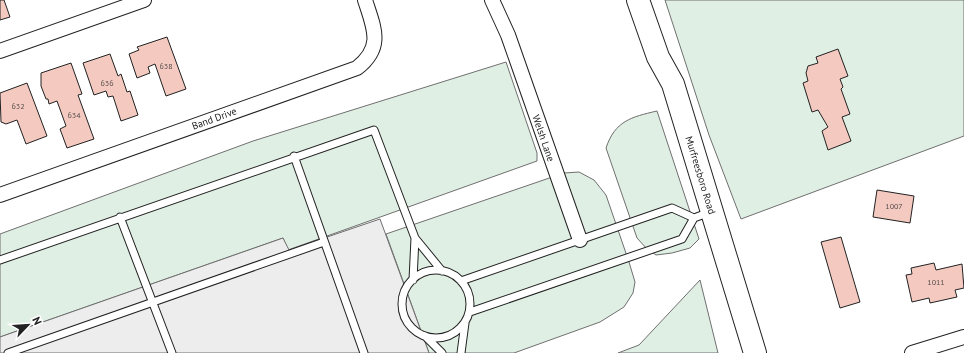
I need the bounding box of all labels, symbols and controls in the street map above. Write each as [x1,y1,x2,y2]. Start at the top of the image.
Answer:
house number: 638 [159,61,173,71]
house number: 636 [100,78,114,88]
house number: 632 [11,101,25,111]
street label: Band Drive [190,104,238,133]
house number: 634 [67,110,81,120]
street label: Welsh Lane [529,113,558,163]
street label: Murfreesboro Road [682,135,719,216]
house number: 1007 [885,201,903,211]
house number: 1011 [927,277,945,287]
north arrow [8,305,48,345]
text: N [29,315,45,327]

